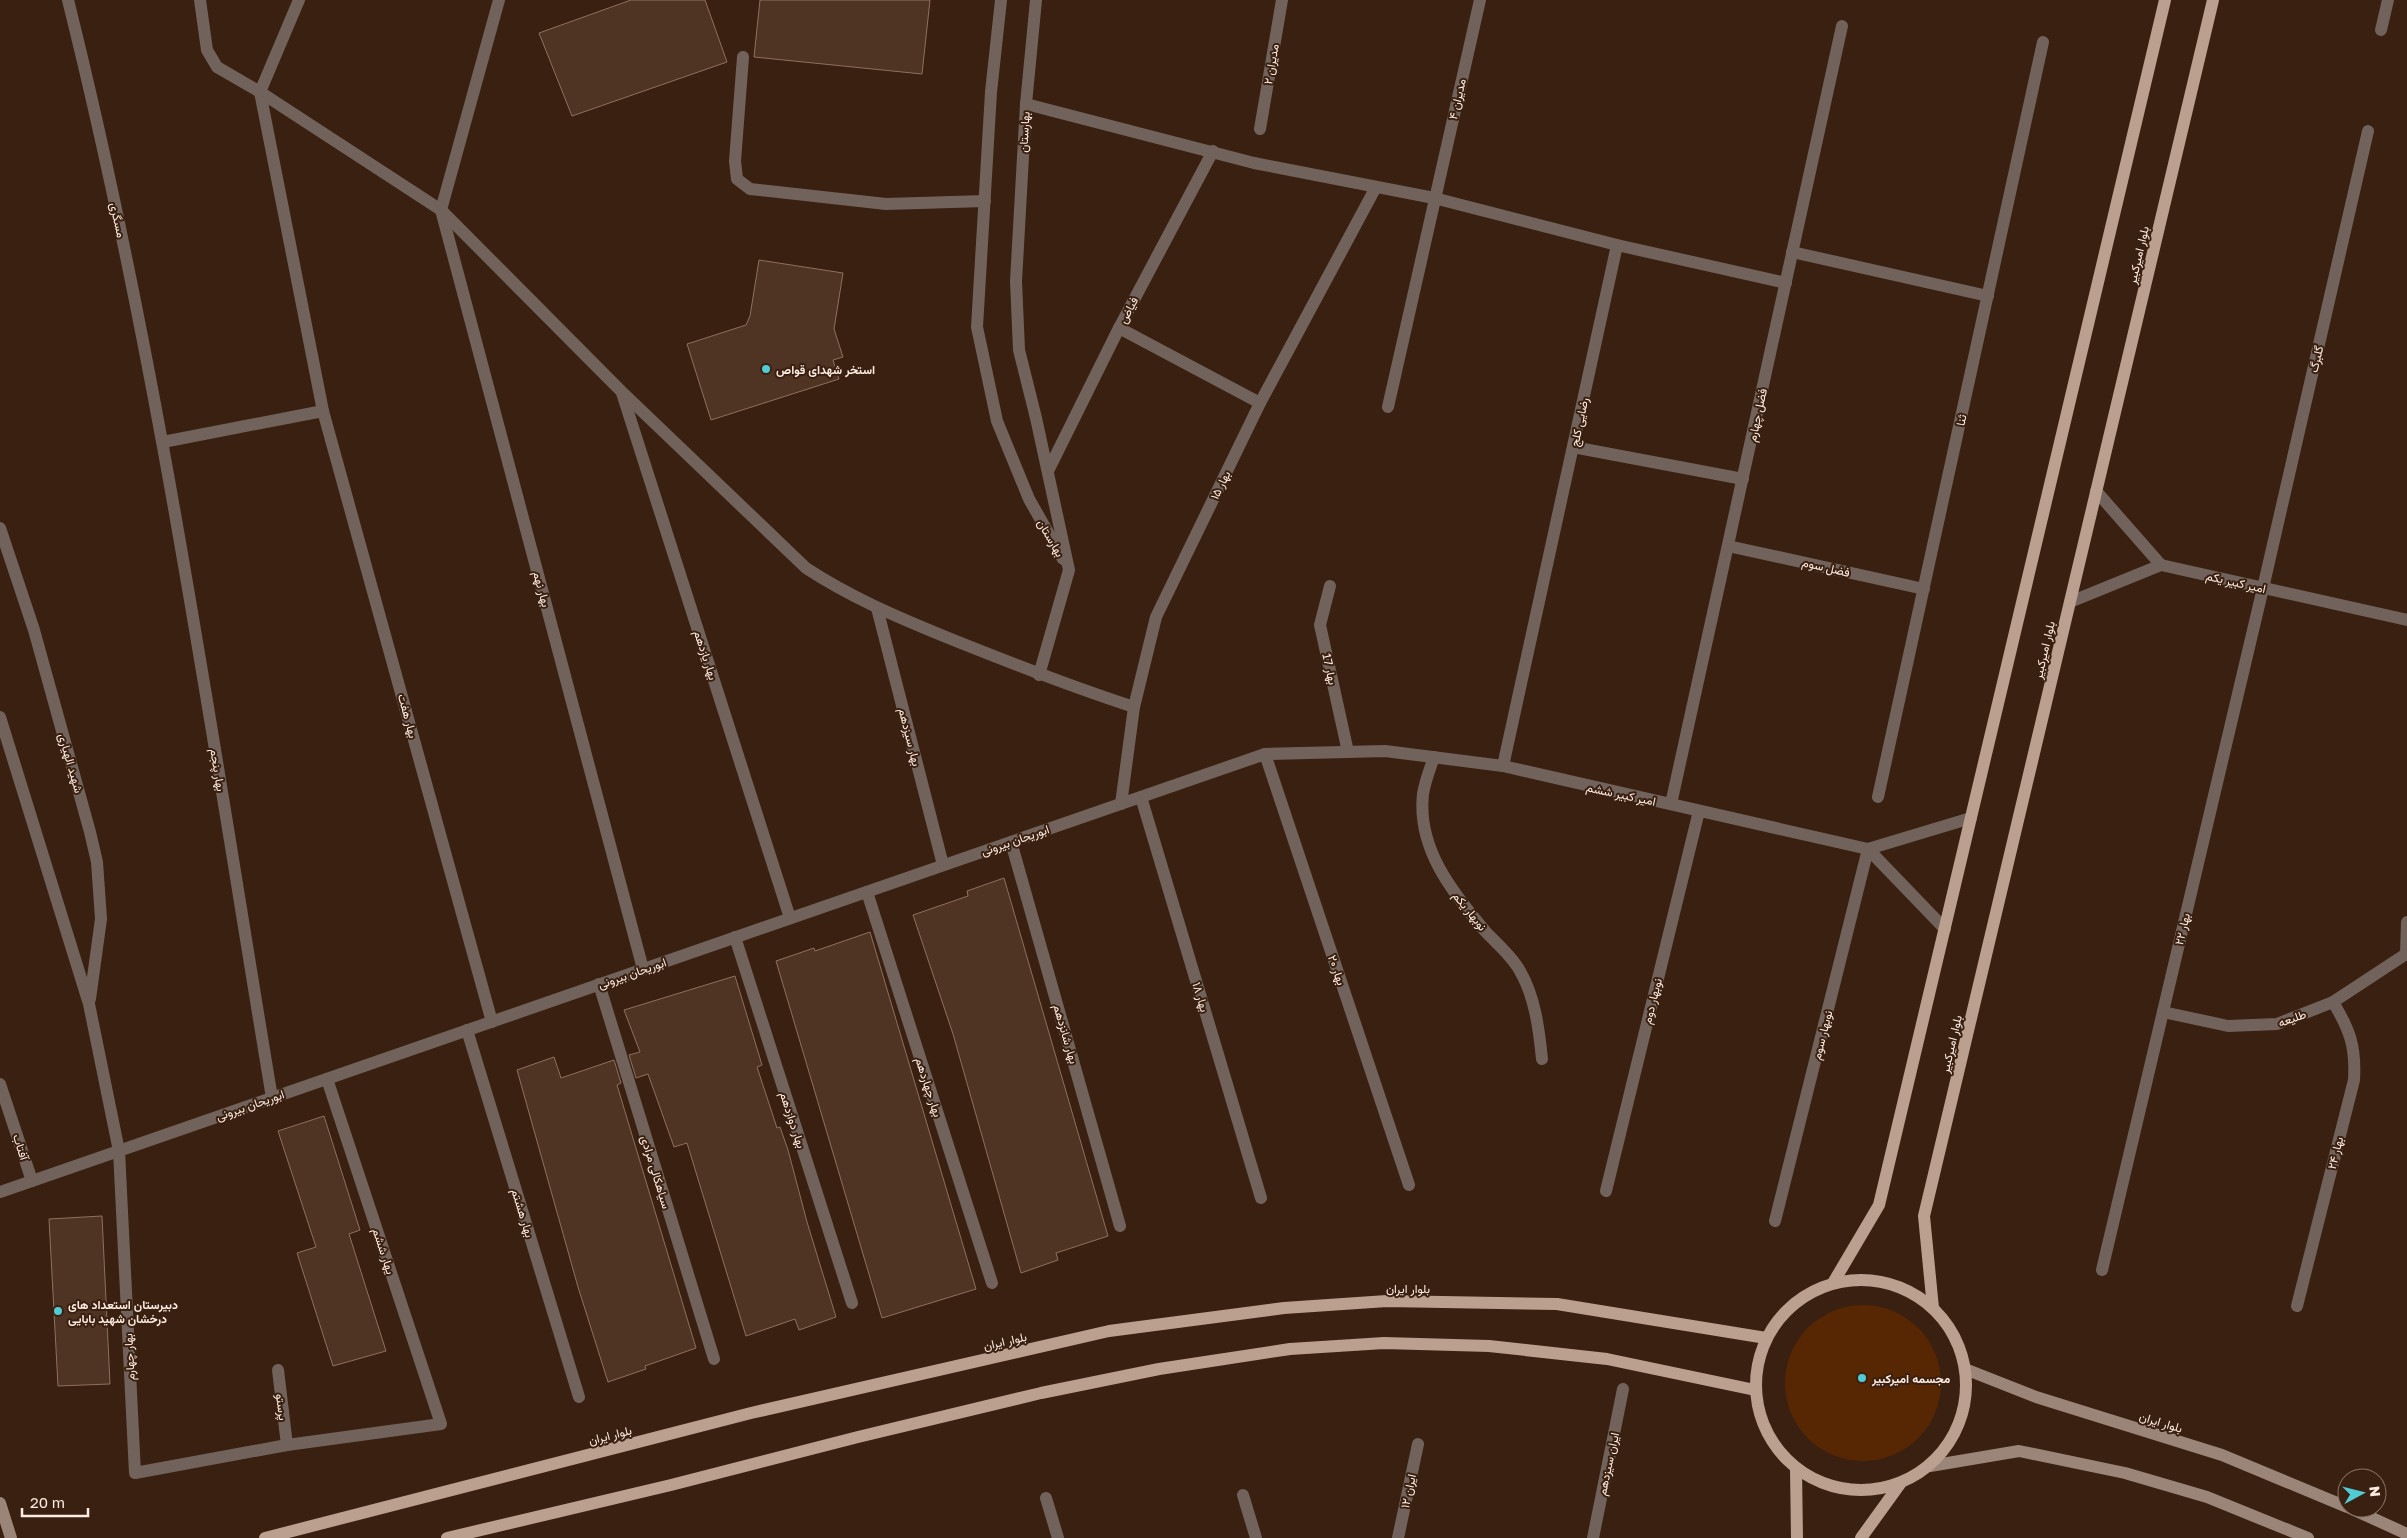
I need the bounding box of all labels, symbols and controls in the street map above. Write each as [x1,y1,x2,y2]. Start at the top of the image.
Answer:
street label: مدیران ۲ [1260,43,1283,86]
street label: مدیران ۴ [1445,77,1470,121]
street label: بهارستان [1015,111,1034,153]
street label: مسگری [106,201,129,239]
street label: بلوار امیرکبیر [2124,225,2153,287]
street label: فیاض [1115,294,1142,326]
street label: گلبرگ [2306,344,2327,374]
place label: استخر شهدای قواص [776,362,875,378]
marker: استخر شهدای قواص [760,363,772,375]
street label: فضل چهارم [1744,387,1771,443]
street label: رضایی کلج [1566,396,1593,448]
street label: ثنا [1953,413,1970,427]
street label: بهار ۱۵ [1207,468,1234,502]
street label: بهارستان [1033,516,1068,560]
street label: فضل سوم [1800,554,1851,581]
street label: امیر کبیر یکم [2204,568,2267,597]
street label: بهار نهم [529,569,554,609]
street label: بلوار امیرکبیر [2030,620,2059,682]
street label: بهار یازدهم [690,628,721,682]
street label: بهار 17 [1318,652,1341,686]
street label: بهار هفت [394,692,421,740]
street label: بهار سیزدهم [895,706,924,768]
street label: شهید الهیاری [54,731,87,795]
street label: بهار پنجم [206,747,229,793]
street label: امیر کبیر ششم [1585,779,1657,810]
street label: ابوریحان بیرونی [979,821,1051,860]
street label: نوبهار یکم [1449,888,1490,934]
street label: بهار ۲۲ [2171,912,2194,947]
street label: بهار ۲۰ [1324,953,1349,987]
street label: ابوریحان بیرونی [596,954,668,993]
street label: نوبهار دوم [1639,977,1666,1026]
street label: بهار ۱۸ [1188,980,1213,1014]
street label: بهار شانزدهم [1049,1003,1082,1066]
street label: طلیعه [2276,1006,2308,1030]
street label: نوبهار سوم [1809,1009,1836,1062]
street label: بلوار امیرکبیر [1937,1014,1966,1076]
street label: بهار چهاردهم [911,1055,946,1119]
street label: ابوریحان بیرونی [214,1086,286,1125]
street label: بهار دوازدهم [776,1090,809,1150]
street label: آفتاب [10,1132,33,1163]
street label: سیاهکالی مرادی [637,1133,674,1211]
street label: بهار ۲۴ [2324,1135,2347,1171]
street label: بهار هشتم [508,1187,538,1239]
street label: یهار ششم [369,1226,399,1276]
street label: بلوار ایران [1386,1281,1430,1297]
place label: دبیرستان استعداد های درخشان شهید بابایی [68,1297,178,1327]
marker: دبیرستان استعداد های درخشان شهید بابایی [52,1305,64,1317]
street label: بلوار ایران [982,1329,1028,1354]
street label: بهار چهارم [120,1333,139,1381]
place label: مجسمه امیرکبیر [1871,1371,1951,1387]
marker: مجسمه امیرکبیر [1856,1372,1868,1384]
street label: پرستو [272,1393,291,1421]
street label: بلوار ایران [2137,1408,2184,1437]
street label: بلوار ایران [587,1422,634,1449]
street label: ایران سیزدهم [1594,1431,1623,1497]
north arrow [2337,1468,2387,1518]
street label: ایران ۱۲ [1397,1473,1420,1510]
text: N [2366,1485,2384,1498]
scale bar [22,1486,89,1518]
text: 20 m [30,1493,65,1511]

